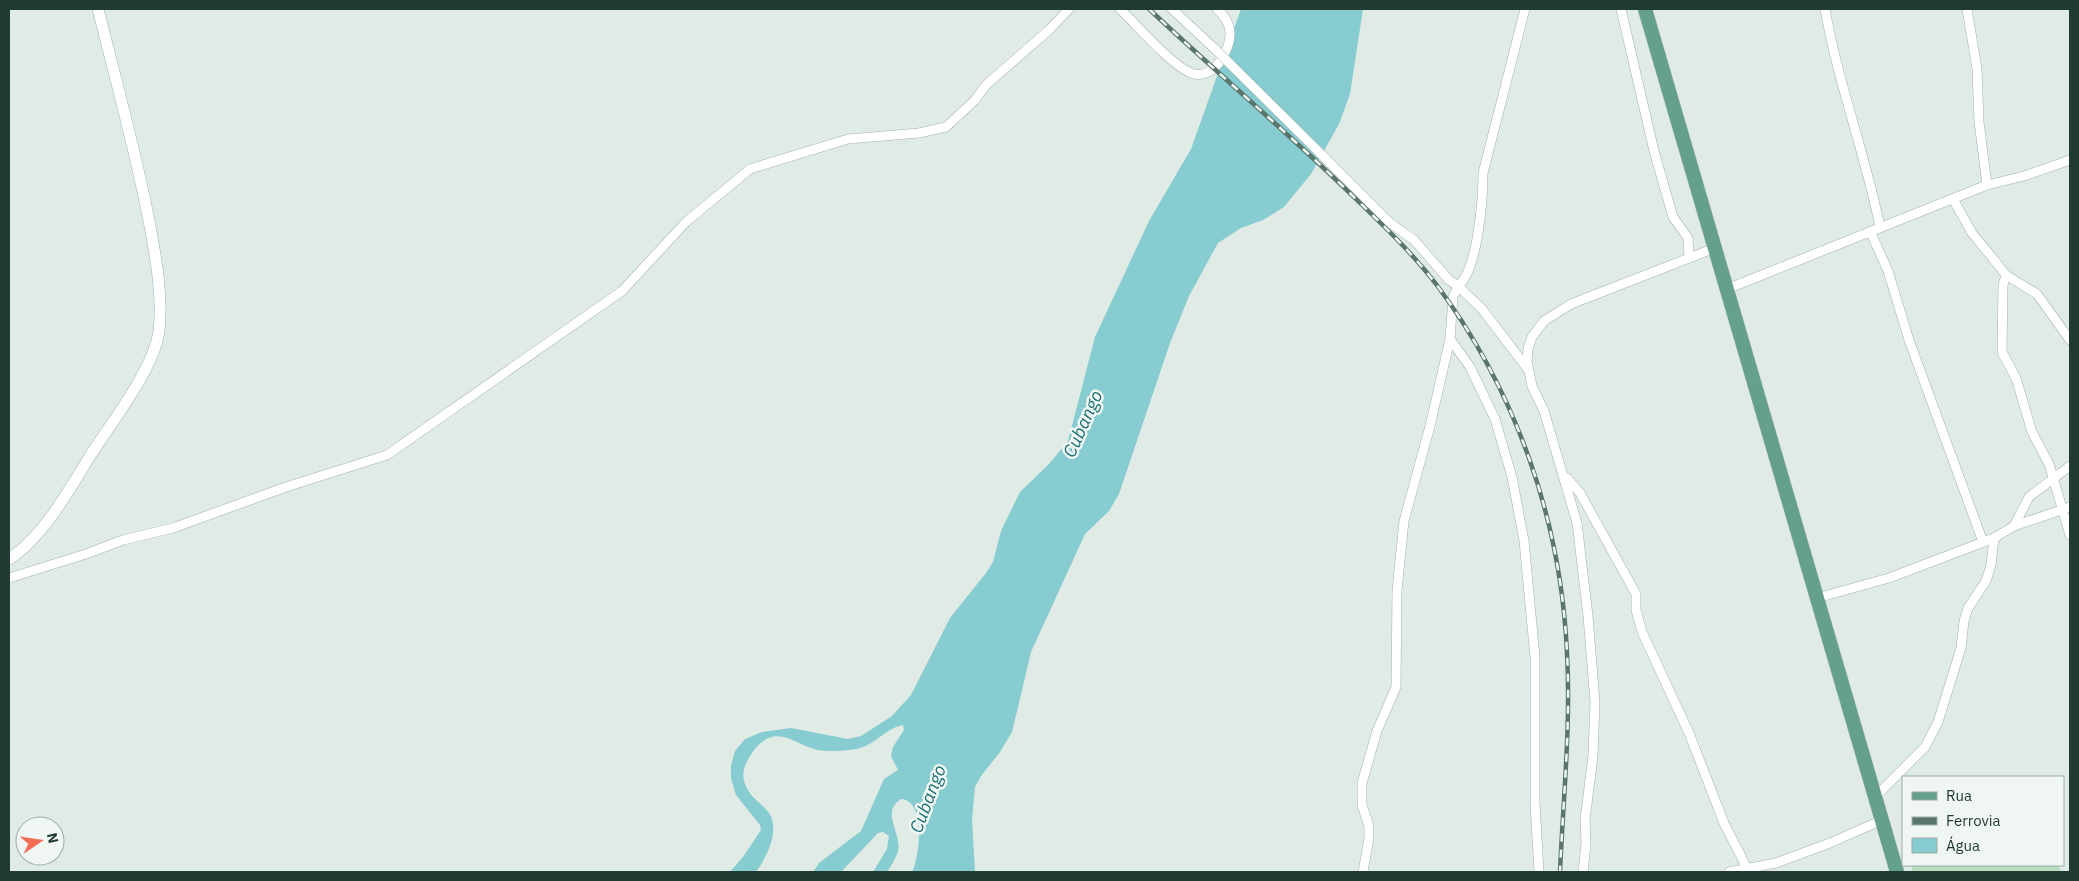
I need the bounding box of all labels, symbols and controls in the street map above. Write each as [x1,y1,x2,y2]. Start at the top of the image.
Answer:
water label: Cubango [1058,387,1108,461]
water label: Cubango [904,761,951,836]
legend [1902,776,2064,866]
text: Rua [1946,786,1972,805]
text: Ferrovia [1946,811,2001,830]
north arrow [15,816,65,866]
text: N [43,831,63,845]
text: Água [1946,836,1980,855]

